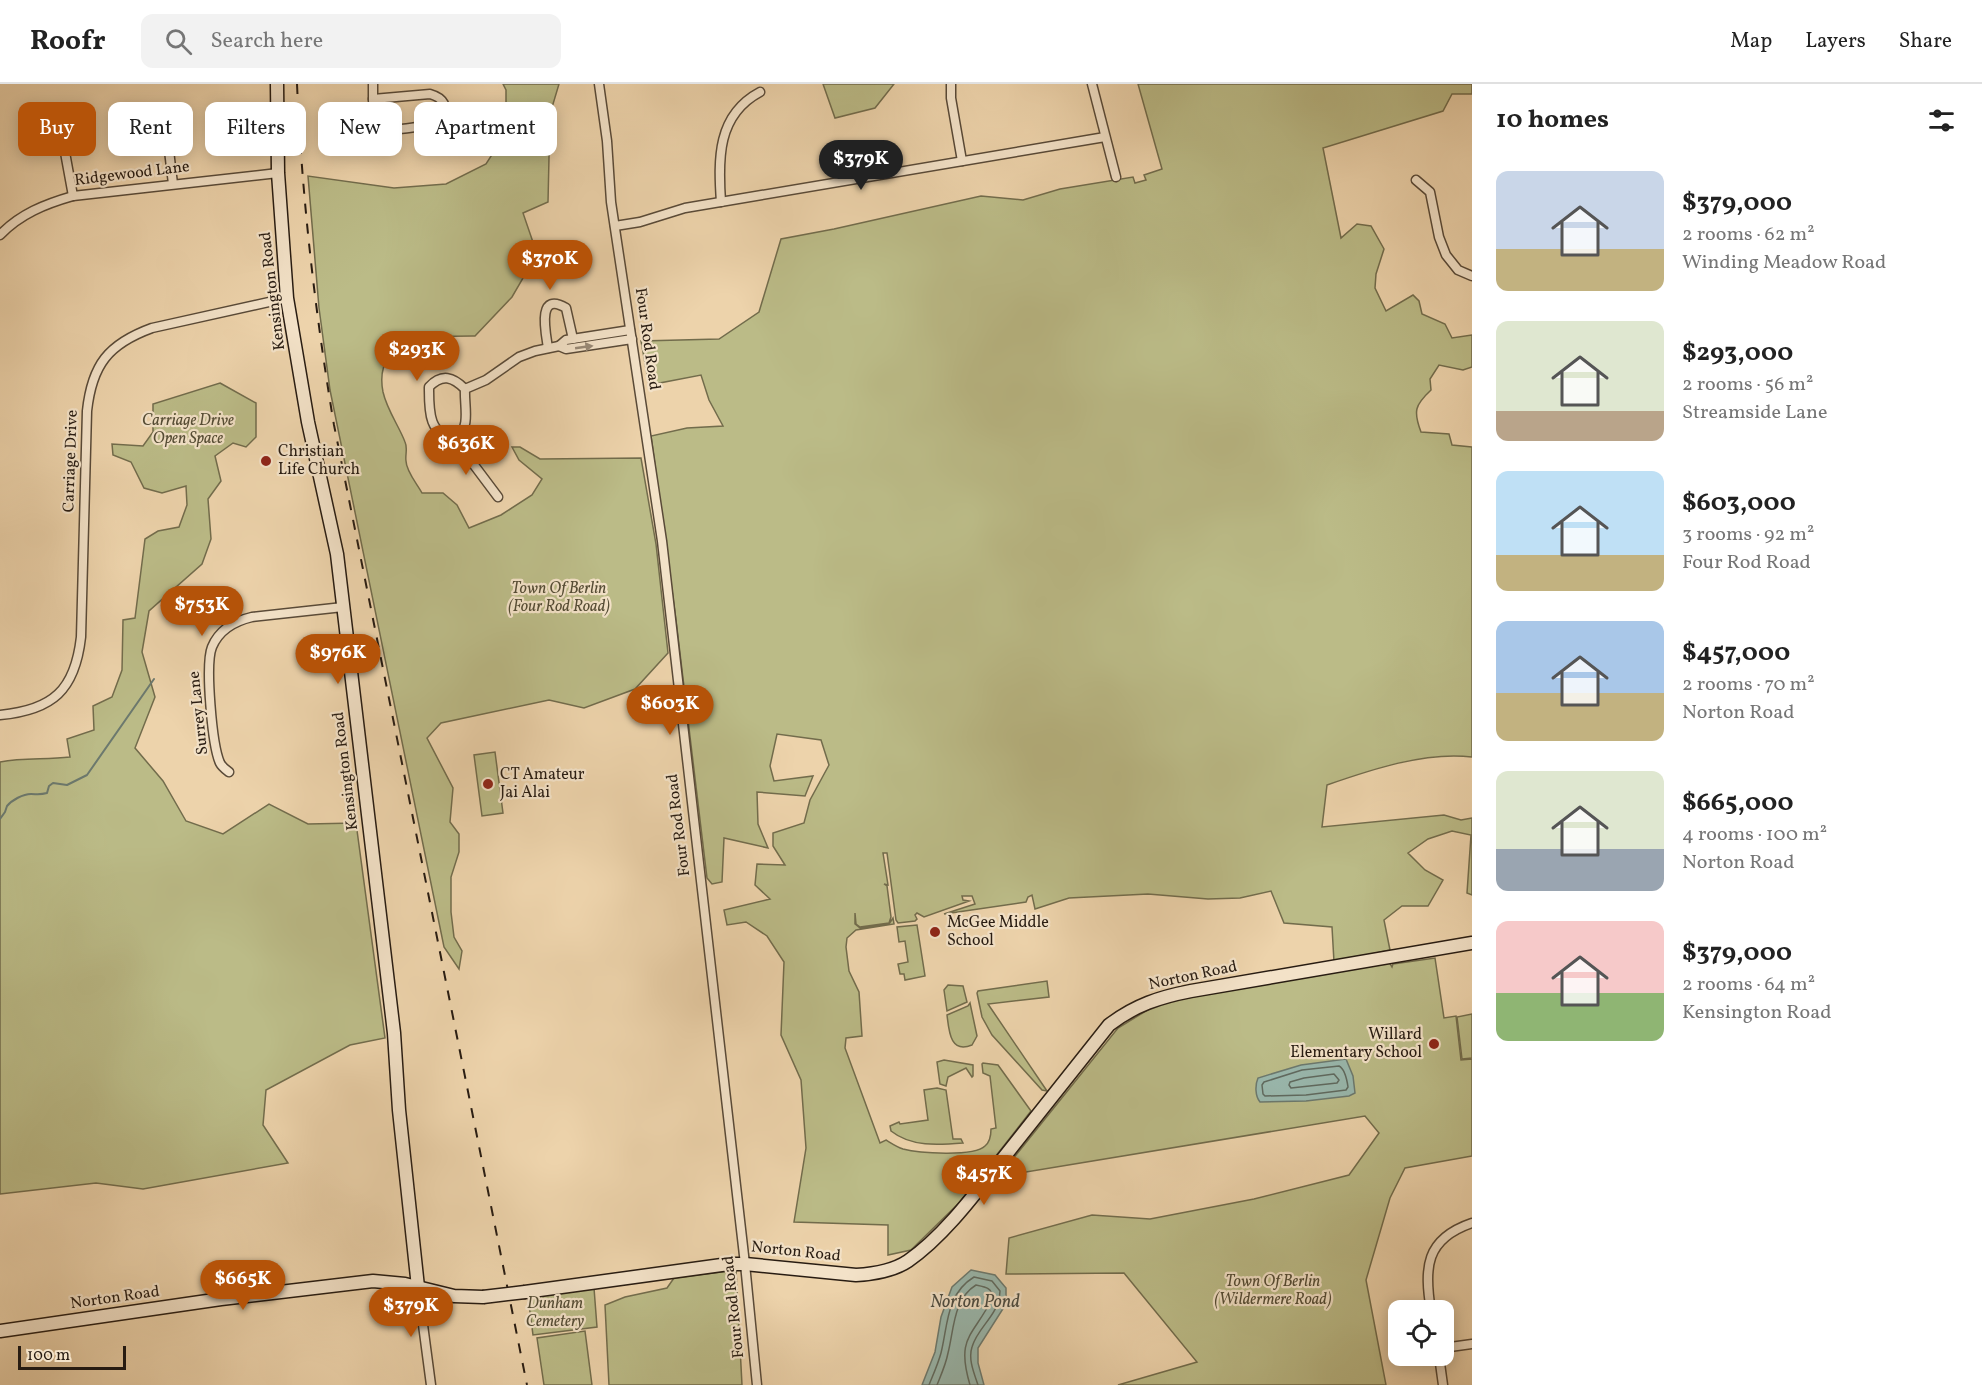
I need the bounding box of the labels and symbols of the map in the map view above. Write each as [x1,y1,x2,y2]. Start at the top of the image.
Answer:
pin: $379K [819,140,903,191]
street label: Ridgewood Lane [73,156,191,192]
street label: Kensington Road [255,230,291,352]
pin: $370K [508,240,592,291]
street label: Four Rod Road [629,286,665,392]
pin: $293K [375,331,459,382]
one-way arrow [574,342,593,351]
street label: Carriage Drive [58,409,84,513]
park label: Carriage Drive Open Space [142,410,234,450]
pin: $636K [424,425,508,476]
place label: Christian Life Church [278,441,360,481]
marker: Christian Life Church [259,454,273,468]
park label: Town Of Berlin (Four Rod Road) [508,578,610,618]
pin: $753K [160,586,244,637]
pin: $976K [296,634,380,685]
street label: Surrey Lane [184,670,214,756]
pin: $603K [628,685,712,736]
street label: Kensington Road [328,710,364,832]
place label: CT Amateur Jai Alai [500,764,585,804]
street label: Four Rod Road [662,772,696,878]
marker: CT Amateur Jai Alai [481,777,495,791]
place label: McGee Middle School [947,912,1049,952]
marker: McGee Middle School [928,925,942,939]
street label: Norton Road [1147,956,1239,996]
place label: Willard Elementary School [1290,1024,1422,1064]
marker: Willard Elementary School [1427,1037,1441,1051]
pin: $457K [942,1155,1026,1206]
street label: Norton Road [750,1236,842,1268]
street label: Four Rod Road [718,1255,750,1359]
pin: $665K [201,1260,285,1311]
park label: Town Of Berlin (Wildermere Road) [1214,1271,1332,1311]
street label: Norton Road [69,1281,161,1315]
pin: $379K [369,1287,453,1338]
water label: Norton Pond [930,1290,1020,1315]
park label: Dunham Cemetery [526,1293,584,1333]
scale bar [18,1343,126,1370]

